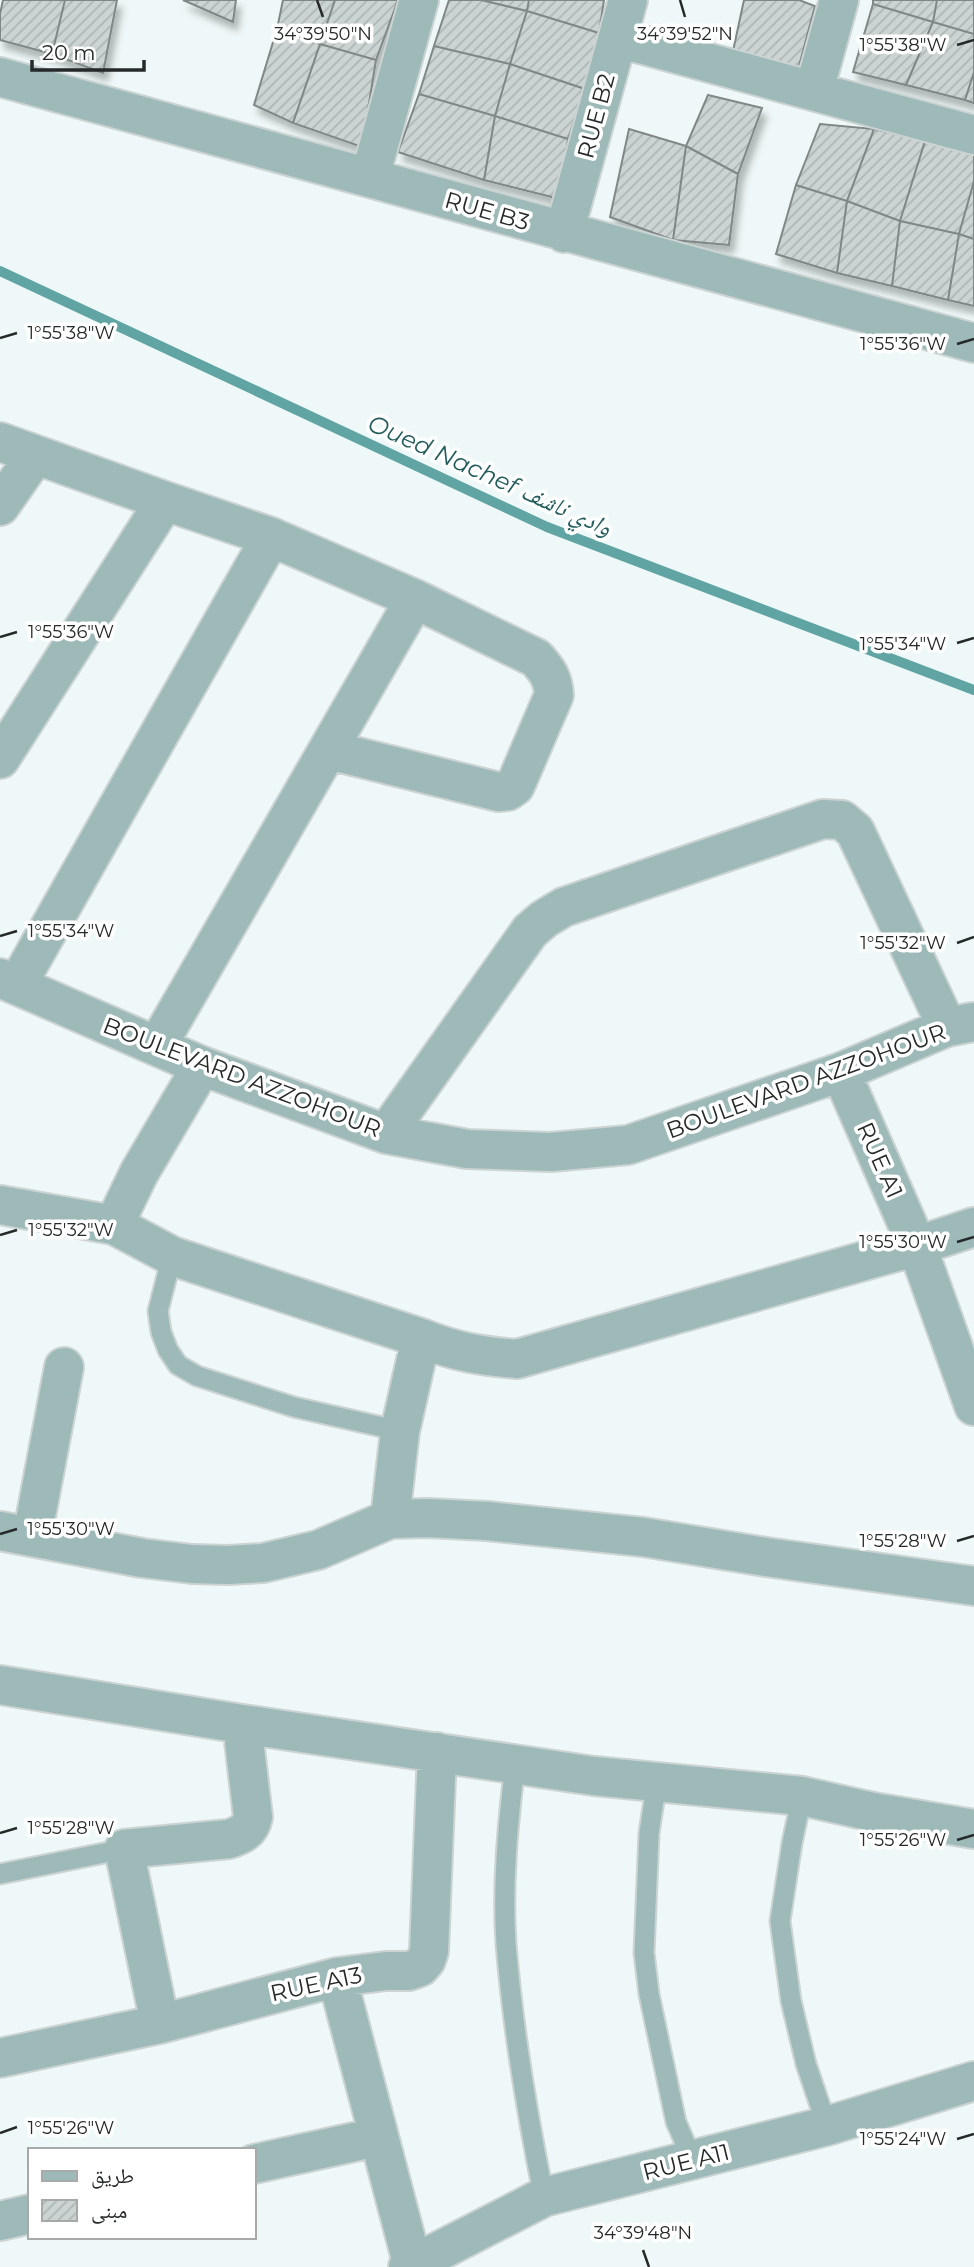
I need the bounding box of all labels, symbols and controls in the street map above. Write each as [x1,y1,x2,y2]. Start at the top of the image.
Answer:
text: 34°39'50"N [274,23,372,45]
text: 34°39'52"N [637,23,733,45]
scale bar [32,28,144,72]
text: 1°55'38"W [860,34,946,56]
text: 20 m [42,40,96,65]
street label: RUE B2 [571,71,621,161]
street label: RUE B3 [442,186,532,236]
text: 1°55'38"W [28,322,114,344]
text: 1°55'36"W [860,333,946,355]
water label: Oued Nachef وادي ناشف [362,408,616,547]
text: 1°55'36"W [28,621,114,643]
text: 1°55'34"W [860,633,946,655]
text: 1°55'34"W [28,920,114,942]
text: 1°55'32"W [860,932,946,954]
street label: BOULEVARD AZZOHOUR [99,1011,385,1143]
street label: BOULEVARD AZZOHOUR [662,1017,950,1145]
street label: RUE A1 [851,1118,909,1202]
text: 1°55'32"W [28,1219,114,1241]
text: 1°55'30"W [859,1231,947,1253]
text: 1°55'30"W [27,1518,115,1540]
text: 1°55'28"W [859,1530,947,1552]
text: 1°55'28"W [27,1817,115,1839]
text: 1°55'26"W [860,1829,946,1851]
street label: RUE A13 [268,1961,364,2007]
text: 1°55'26"W [28,2117,114,2139]
text: 1°55'24"W [860,2128,946,2150]
street label: RUE A11 [640,2138,732,2186]
legend [28,2148,256,2239]
text: طريق [91,2163,134,2189]
text: مبنى [91,2198,127,2224]
text: 34°39'48"N [594,2222,692,2244]

